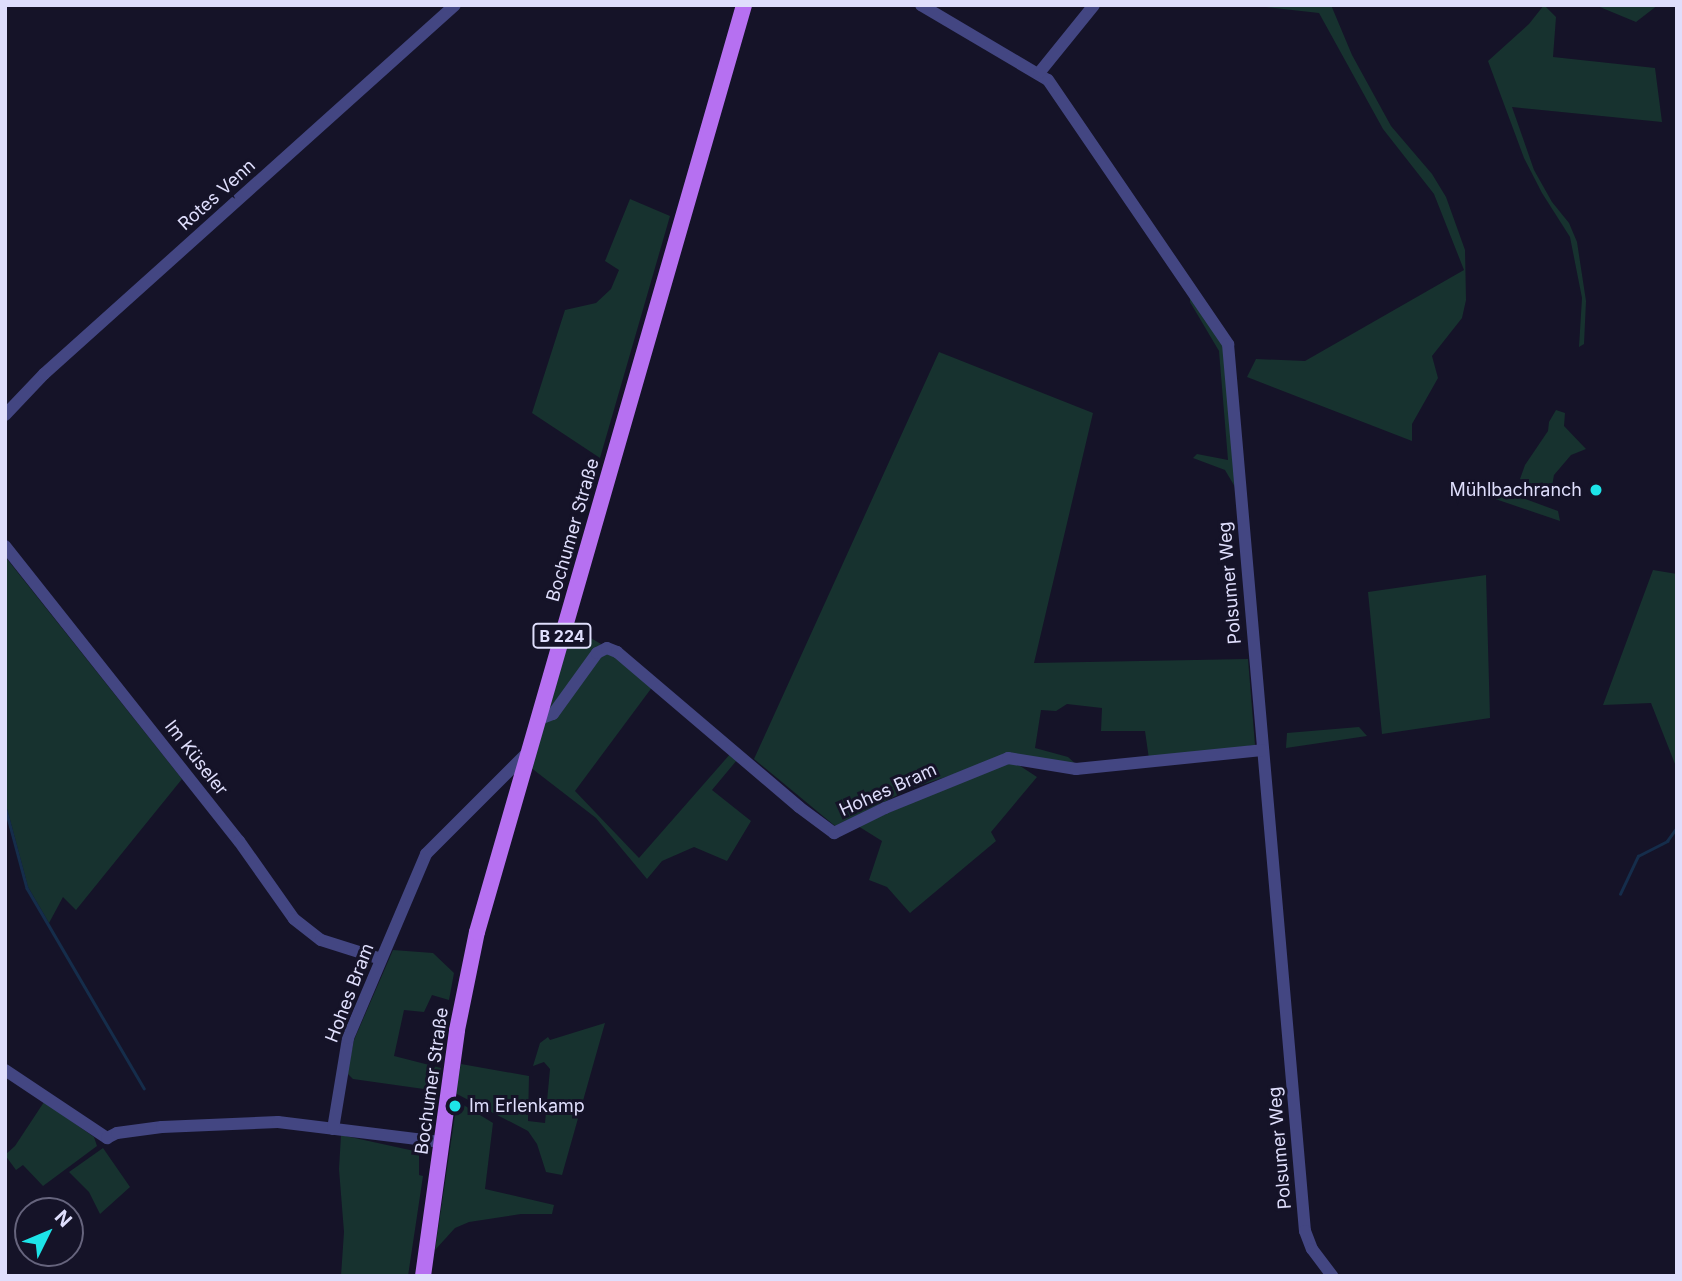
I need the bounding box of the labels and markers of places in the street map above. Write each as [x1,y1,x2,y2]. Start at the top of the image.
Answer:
place label: Mühlbachranch [1449,479,1582,501]
marker: Mühlbachranch [1588,482,1604,498]
place label: Im Erlenkamp [469,1095,585,1117]
marker: Im Erlenkamp [447,1098,463,1114]

